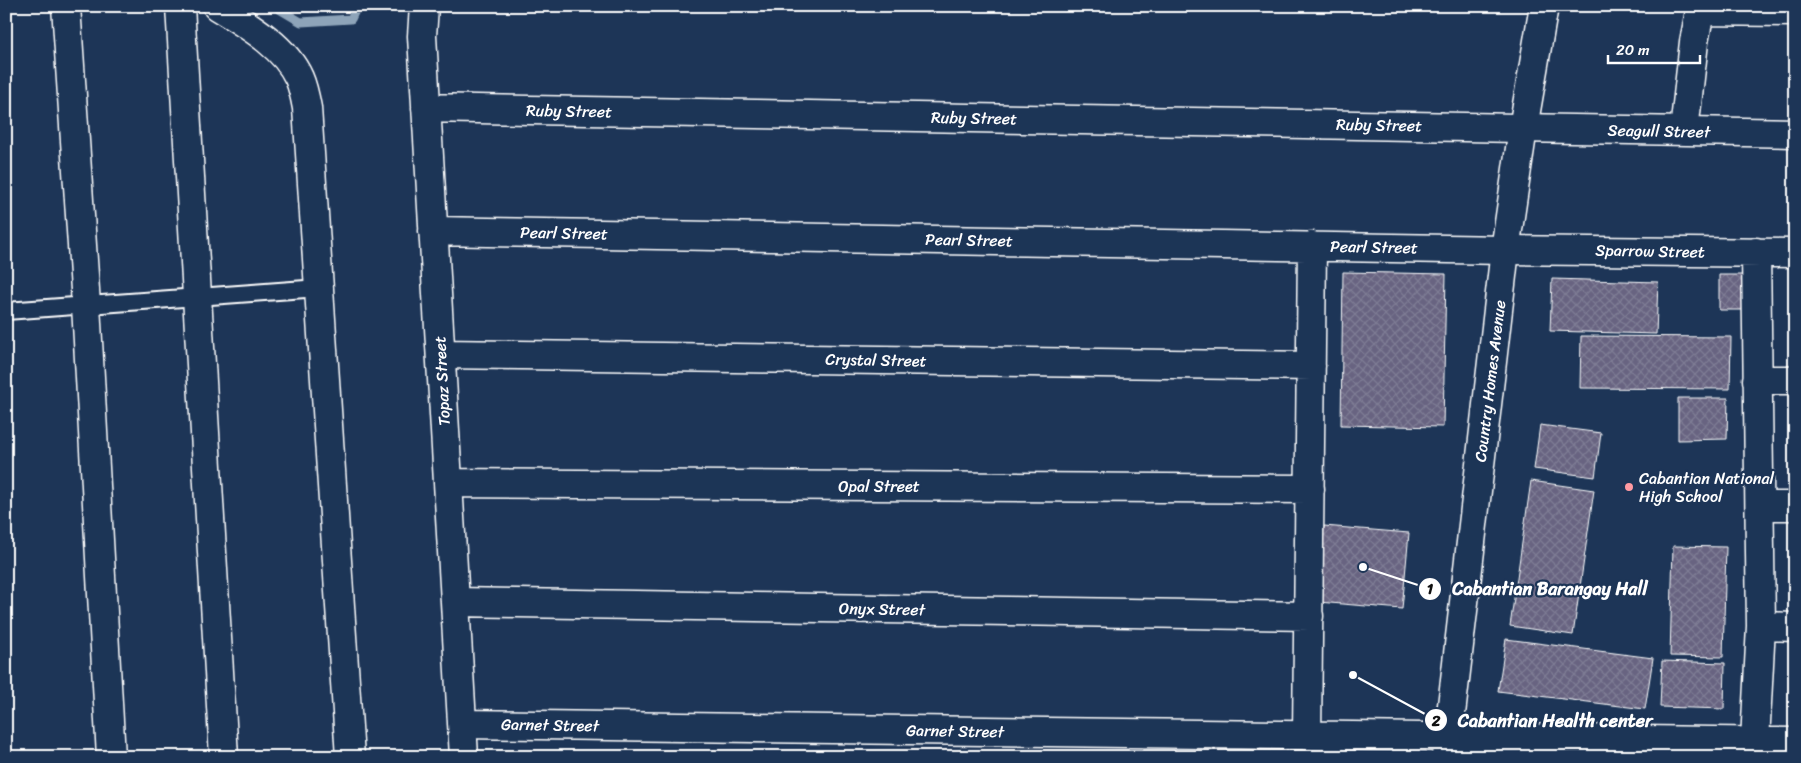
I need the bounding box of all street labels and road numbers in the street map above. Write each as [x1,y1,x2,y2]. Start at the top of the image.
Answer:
street label: Ruby Street [526,96,612,126]
street label: Ruby Street [931,103,1017,133]
street label: Ruby Street [1336,110,1422,140]
street label: Seagull Street [1607,116,1711,146]
street label: Pearl Street [520,218,608,248]
street label: Pearl Street [925,225,1013,255]
street label: Pearl Street [1330,232,1418,262]
street label: Sparrow Street [1595,236,1705,266]
street label: Country Homes Avenue [1466,298,1514,464]
street label: Topaz Street [425,335,459,427]
street label: Crystal Street [825,345,927,375]
street label: Opal Street [838,472,920,501]
street label: Onyx Street [839,594,926,624]
street label: Garnet Street [501,710,600,740]
street label: Garnet Street [906,716,1005,746]

